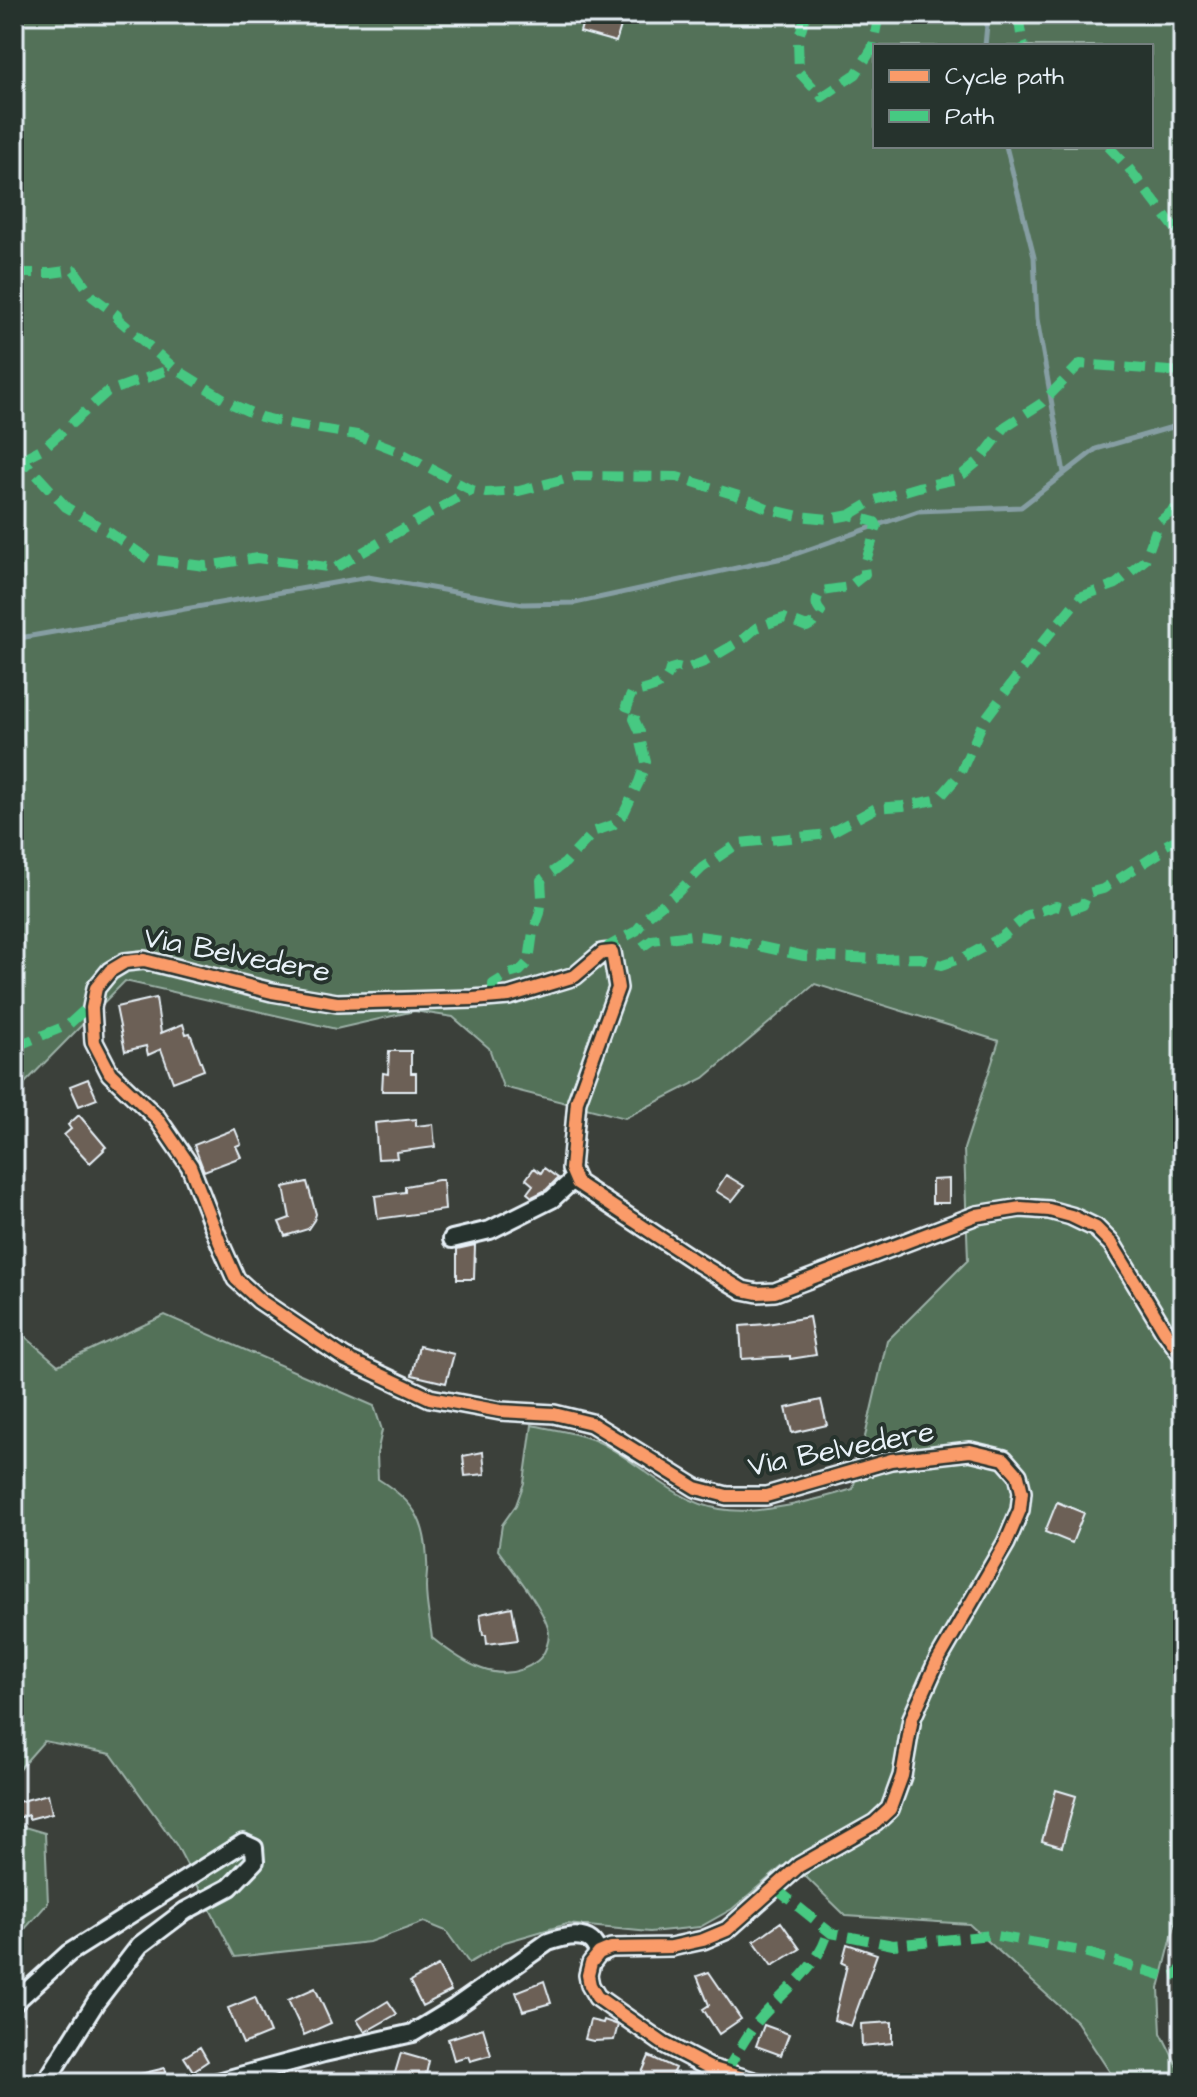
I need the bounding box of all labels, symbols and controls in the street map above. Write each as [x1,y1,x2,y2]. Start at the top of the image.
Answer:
legend [873,44,1153,148]
text: Cycle path [945,60,1064,95]
text: Path [945,100,994,134]
street label: Via Belvedere [140,916,334,994]
street label: Via Belvedere [744,1410,938,1488]

